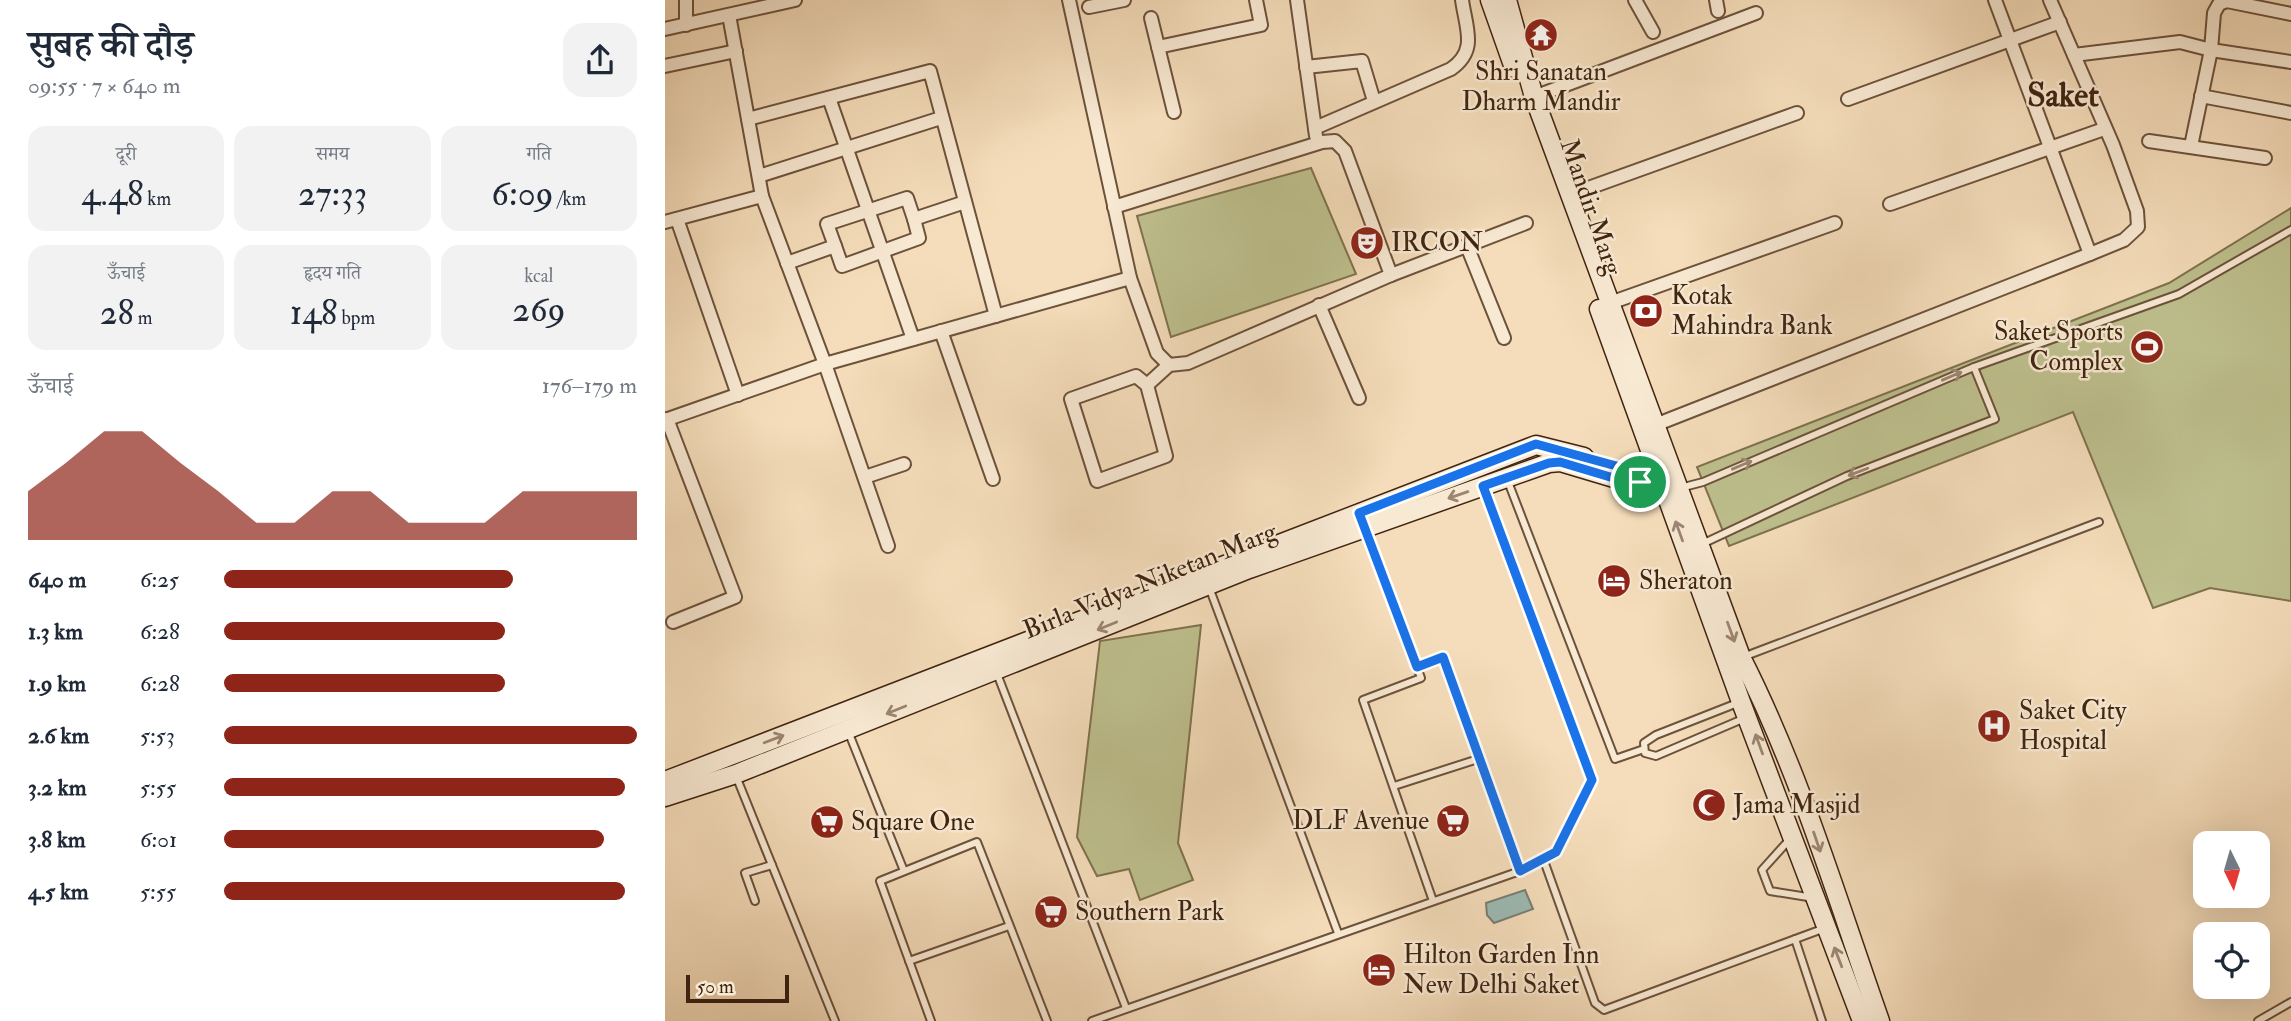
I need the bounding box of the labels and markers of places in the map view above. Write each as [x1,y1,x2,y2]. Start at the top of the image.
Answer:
temple icon: Shri Sanatan Dharm Mandir [1522,16,1560,54]
place label: Shri Sanatan Dharm Mandir [1461,56,1621,118]
theatre icon: IRCON [1348,224,1386,262]
place label: IRCON [1391,227,1483,259]
place label: Kotak Mahindra Bank [1671,280,1833,342]
bank icon: Kotak Mahindra Bank [1627,292,1665,330]
place label: Saket Sports Complex [1994,316,2123,379]
sports icon: Saket Sports Complex [2128,328,2166,366]
pin [1610,452,1670,512]
hotel icon: Sheraton [1595,562,1633,600]
place label: Sheraton [1639,565,1733,597]
place label: Saket City Hospital [2019,695,2127,758]
hospital icon: Saket City Hospital [1975,707,2013,745]
mosque icon: Jama Masjid [1690,786,1728,824]
place label: Jama Masjid [1732,789,1860,821]
supermarket icon: DLF Avenue [1434,802,1472,840]
supermarket icon: Square One [808,803,846,841]
place label: DLF Avenue [1292,805,1429,837]
place label: Square One [851,806,975,838]
supermarket icon: Southern Park [1032,893,1070,931]
place label: Southern Park [1075,896,1225,928]
place label: Hilton Garden Inn New Delhi Saket [1403,939,1599,1001]
hotel icon: Hilton Garden Inn New Delhi Saket [1360,951,1398,989]

